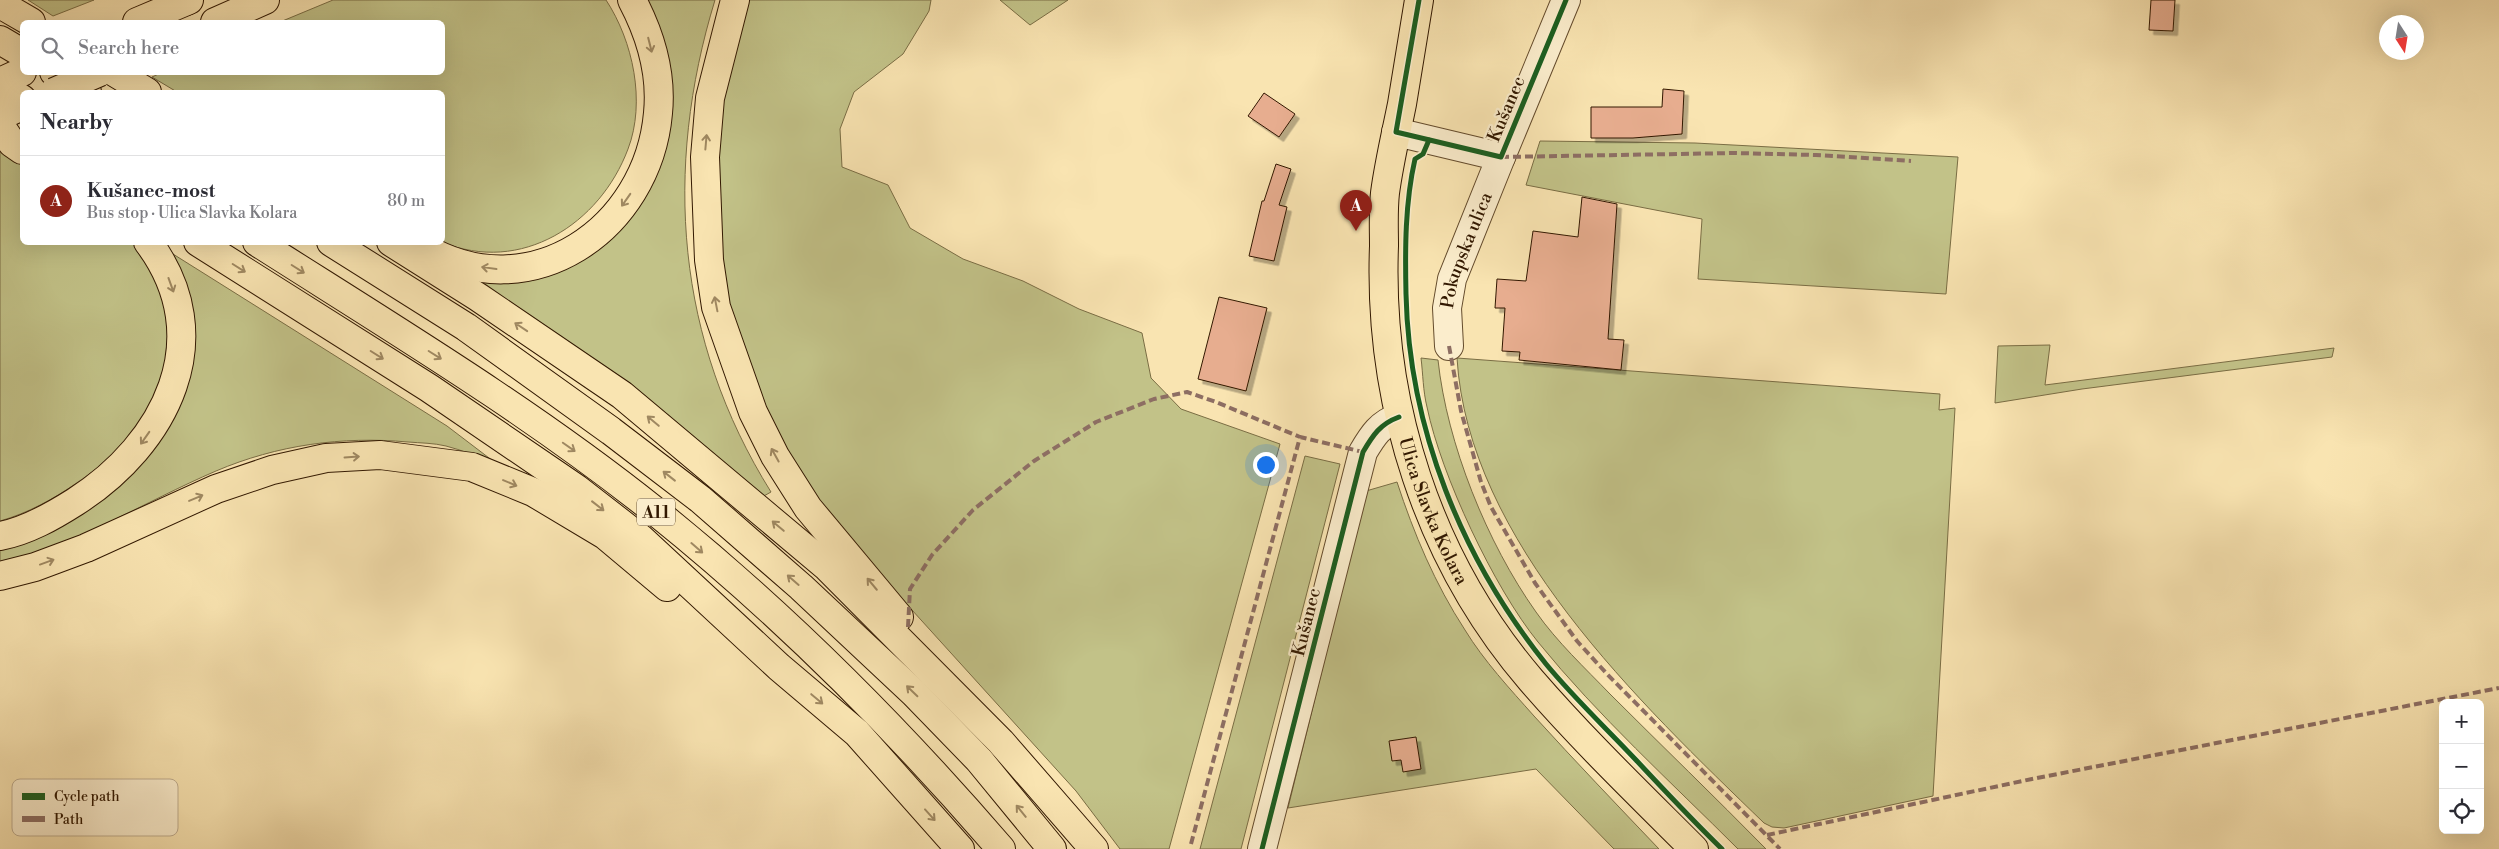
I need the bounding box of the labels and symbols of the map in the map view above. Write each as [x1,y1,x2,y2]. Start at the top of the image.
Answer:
north arrow [2379,15,2424,60]
one-way arrow [646,36,656,52]
street label: Kušanec [1482,73,1531,146]
one-way arrow [702,134,711,150]
street label: Pokupska ulica [1436,188,1498,310]
pin: A [1340,190,1372,231]
one-way arrow [621,193,631,207]
one-way arrow [481,263,497,273]
one-way arrow [232,264,246,274]
one-way arrow [290,264,304,274]
one-way arrow [167,277,176,292]
one-way arrow [711,296,720,312]
one-way arrow [514,322,528,332]
one-way arrow [370,349,384,360]
one-way arrow [428,351,442,361]
one-way arrow [647,416,660,427]
one-way arrow [140,431,150,445]
street label: Ulica Slavka Kolara [1393,435,1473,590]
one-way arrow [562,442,576,453]
one-way arrow [770,447,780,462]
one-way arrow [344,452,360,461]
your location [1253,452,1279,478]
one-way arrow [663,470,676,481]
one-way arrow [503,479,518,488]
one-way arrow [188,493,203,503]
road number: A11 [637,498,675,526]
one-way arrow [591,500,604,511]
one-way arrow [772,520,785,531]
one-way arrow [690,542,703,553]
one-way arrow [39,557,54,566]
one-way arrow [787,574,800,586]
one-way arrow [867,578,878,591]
street label: Kušanec [1287,586,1326,659]
one-way arrow [906,685,918,697]
one-way arrow [810,693,823,704]
legend [12,779,178,836]
text: Cycle path [54,788,120,806]
one-way arrow [1015,805,1027,818]
one-way arrow [924,808,935,821]
text: Path [54,811,84,829]

